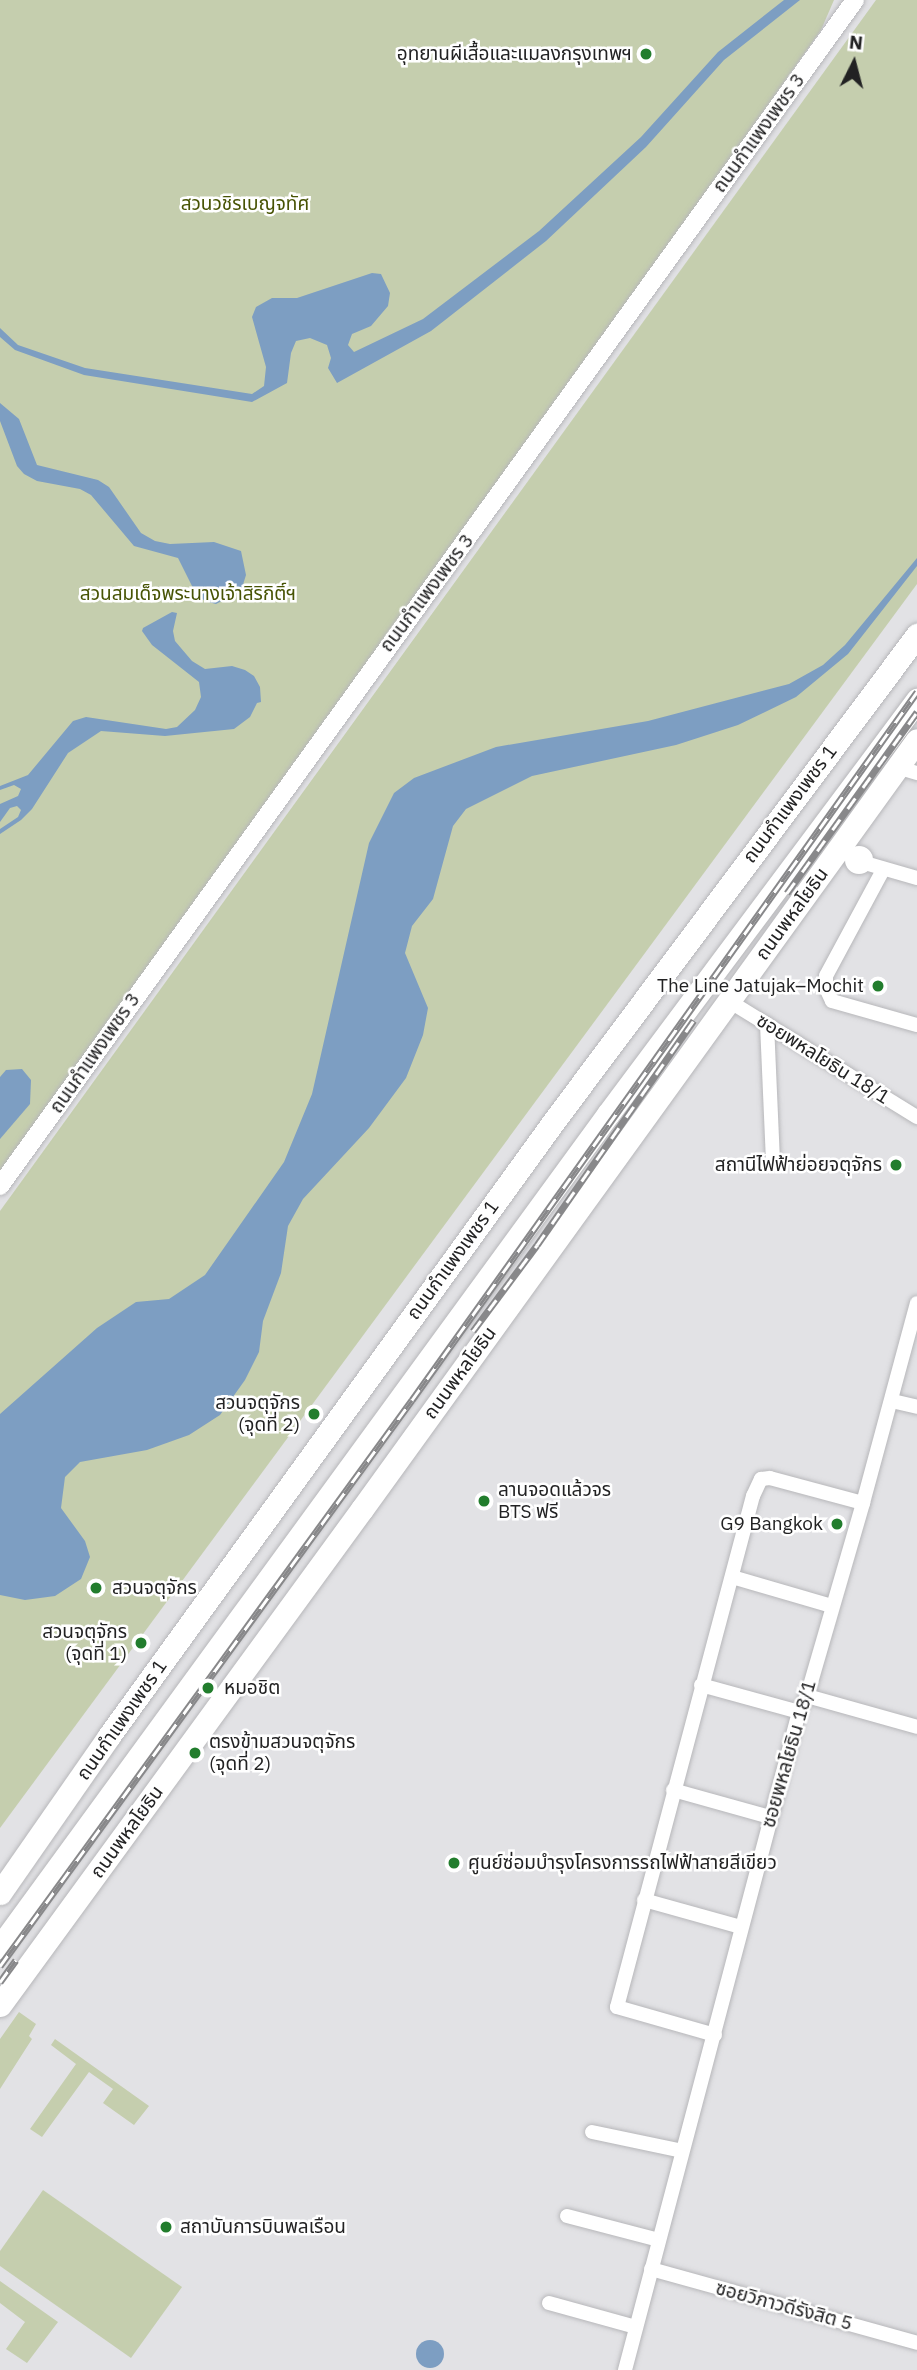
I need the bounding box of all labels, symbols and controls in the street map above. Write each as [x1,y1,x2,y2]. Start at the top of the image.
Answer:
north arrow [819,28,889,98]
text: N [848,29,864,55]
place label: อุทยานผีเสื้อและแมลงกรุงเทพฯ [397,43,632,65]
marker: อุทยานผีเสื้อและแมลงกรุงเทพฯ [638,46,654,62]
street label: ถนนกำแพงเพชร 3 [708,69,810,197]
park label: สวนวชิรเบญจทัศ [181,193,309,215]
street label: ถนนกำแพงเพชร 3 [375,530,479,656]
park label: สวนสมเด็จพระนางเจ้าสิริกิติ์ฯ [80,583,296,605]
street label: ถนนกำแพงเพชร 1 [738,741,842,867]
street label: ถนนพหลโยธิน [751,863,833,965]
place label: The Line Jatujak–Mochit [657,975,864,997]
marker: The Line Jatujak–Mochit [870,978,886,994]
street label: ถนนกำแพงเพชร 3 [45,988,145,1118]
street label: ซอยพหลโยธิน 18/1 [752,1009,894,1109]
place label: สถานีไฟฟ้าย่อยจตุจักร [715,1154,882,1176]
marker: สถานีไฟฟ้าย่อยจตุจักร [888,1157,904,1173]
street label: ถนนกำแพงเพชร 1 [402,1196,504,1324]
street label: ถนนพหลโยธิน [419,1322,501,1424]
place label: สวนจตุจักร (จุดที่ 2) [215,1392,300,1436]
marker: สวนจตุจักร (จุดที่ 2) [306,1406,322,1422]
place label: ลานจอดแล้วจร BTS ฟรี [498,1479,611,1523]
marker: ลานจอดแล้วจร BTS ฟรี [476,1493,492,1509]
place label: G9 Bangkok [720,1513,823,1535]
marker: G9 Bangkok [829,1516,845,1532]
place label: สวนจตุจักร [112,1577,197,1599]
marker: สวนจตุจักร [86,1578,106,1598]
place label: สวนจตุจักร (จุดที่ 1) [42,1621,127,1665]
marker: สวนจตุจักร (จุดที่ 1) [133,1635,149,1651]
street label: ถนนกำแพงเพชร 1 [72,1655,172,1785]
place label: หมอชิต [224,1677,280,1699]
marker: หมอชิต [198,1678,218,1698]
street label: ซอยพหลโยธิน 18/1 [757,1678,821,1830]
place label: ตรงข้ามสวนจตุจักร (จุดที่ 2) [209,1731,355,1775]
marker: ตรงข้ามสวนจตุจักร (จุดที่ 2) [187,1745,203,1761]
street label: ถนนพหลโยธิน [86,1781,168,1883]
place label: ศูนย์ซ่อมบำรุงโครงการรถไฟฟ้าสายสีเขียว [468,1852,777,1874]
marker: ศูนย์ซ่อมบำรุงโครงการรถไฟฟ้าสายสีเขียว [446,1855,462,1871]
place label: สถาบันการบินพลเรือน [180,2216,346,2238]
marker: สถาบันการบินพลเรือน [158,2219,174,2235]
street label: ซอยวิภาวดีรังสิต 5 [713,2277,855,2335]

